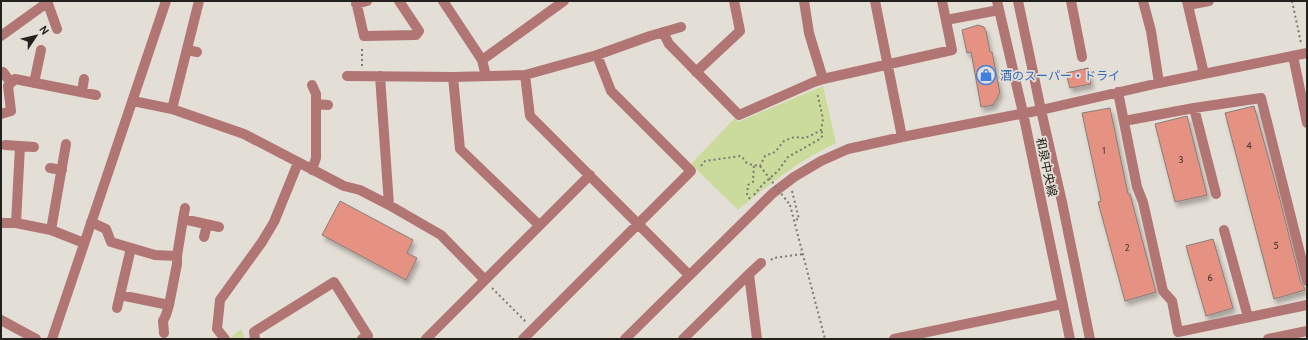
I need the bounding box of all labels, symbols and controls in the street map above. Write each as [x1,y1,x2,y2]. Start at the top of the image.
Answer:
north arrow [16,16,56,56]
text: N [36,23,52,37]
shop icon: 酒のスーパー・ドライ [975,64,997,86]
place label: 酒のスーパー・ドライ [1000,68,1120,83]
street label: 和泉中央線 [1033,136,1061,198]
house number: 4 [1246,139,1252,152]
house number: 1 [1102,144,1106,157]
house number: 3 [1178,153,1184,166]
house number: 5 [1273,239,1279,252]
house number: 2 [1124,241,1130,254]
house number: 6 [1207,271,1213,284]

